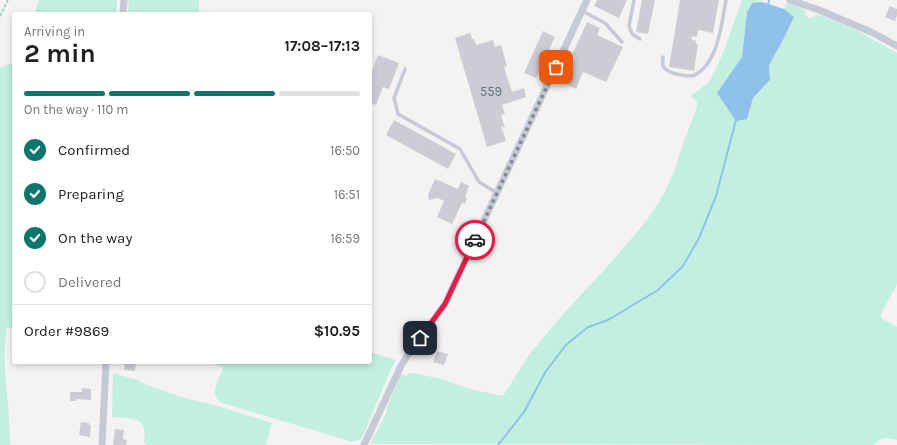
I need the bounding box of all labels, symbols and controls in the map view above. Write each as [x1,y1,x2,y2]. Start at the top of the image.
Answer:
text: Arriving in [24,24,85,39]
text: 17:08–17:13 [285,37,360,55]
text: 2 min [24,38,96,69]
pin [539,50,573,84]
icon: bag [545,56,567,78]
house number: 559 [480,84,502,99]
text: On the way · 110 m [24,102,129,117]
icon: check [24,139,46,161]
text: Confirmed [58,141,130,159]
text: 16:50 [330,143,360,158]
icon: check [24,183,46,205]
text: Preparing [58,185,124,203]
text: 16:51 [334,187,360,202]
courier [455,220,495,260]
icon: check [24,227,46,249]
text: On the way [58,229,132,247]
icon: car [464,229,486,251]
text: 16:59 [330,231,360,246]
text: Delivered [58,273,122,291]
pin [403,321,437,355]
text: Order #9869 [24,322,109,340]
text: $10.95 [314,322,360,340]
icon: home [409,327,431,349]

